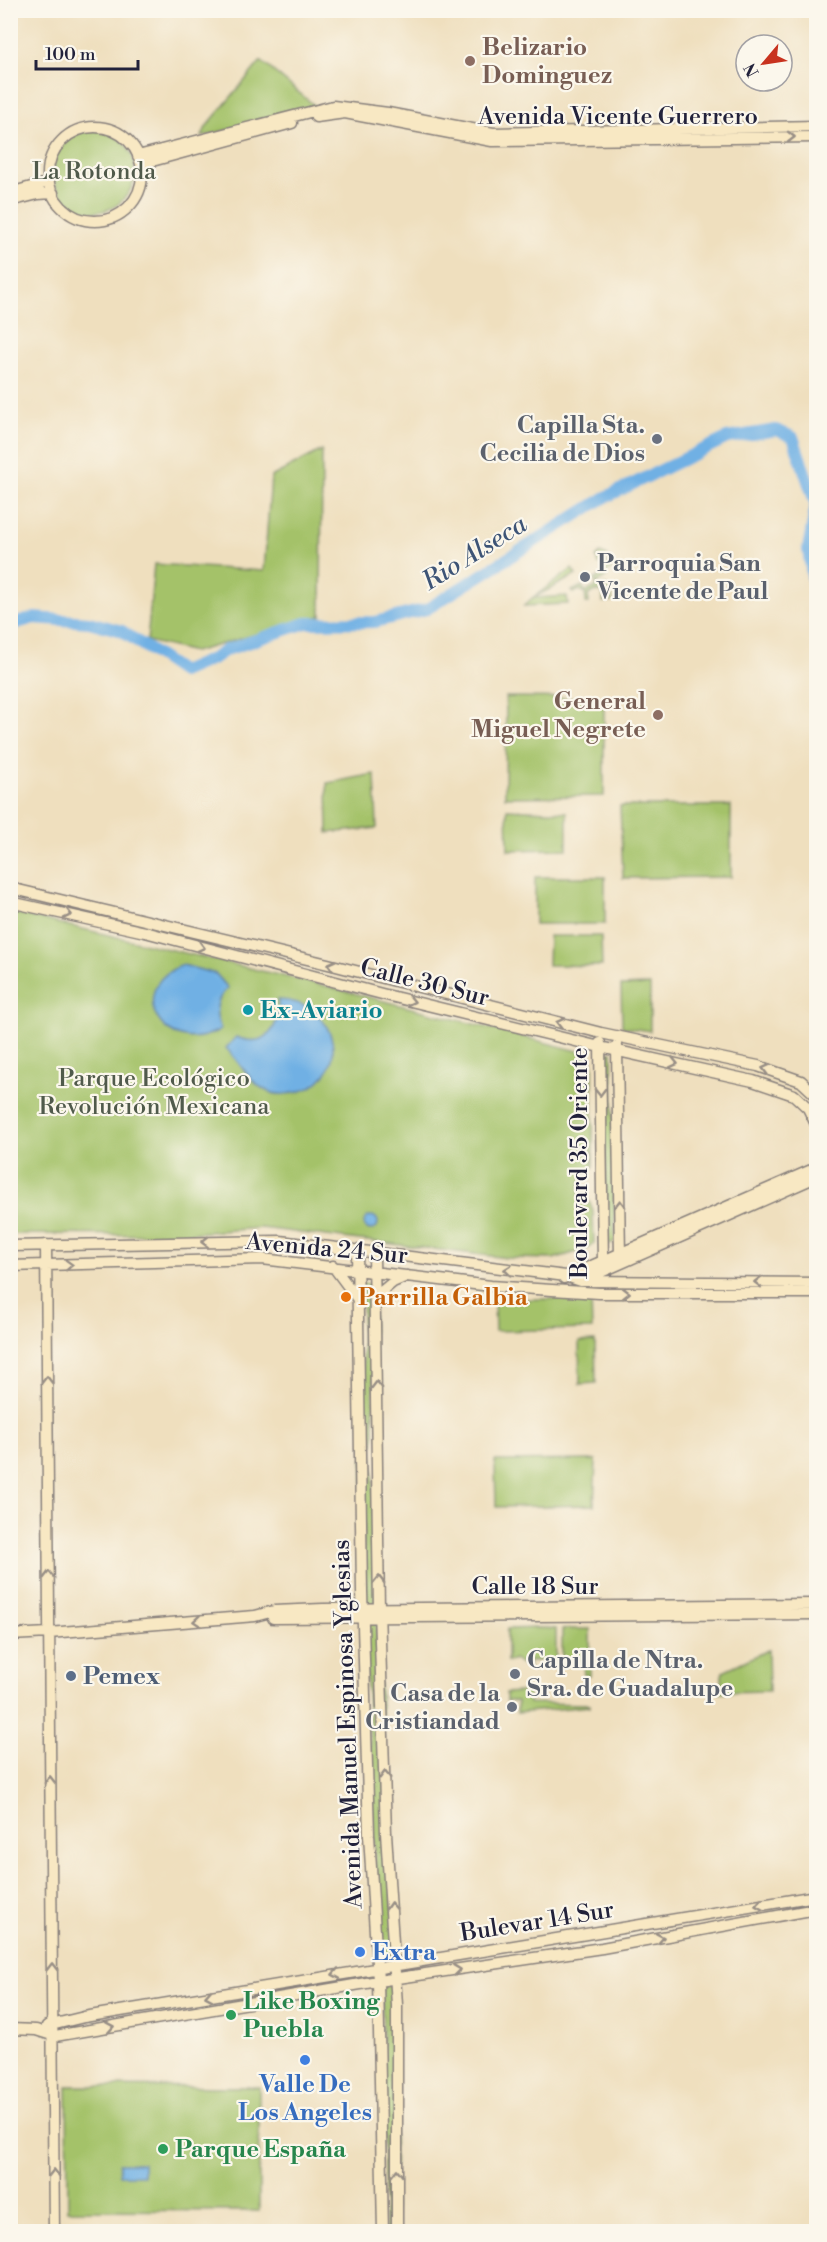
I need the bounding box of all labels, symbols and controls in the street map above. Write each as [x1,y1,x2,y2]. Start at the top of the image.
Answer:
scale bar [36,33,138,71]
place label: Belizario Dominguez [482,33,612,91]
north arrow [734,33,794,93]
text: 100 m [45,43,96,66]
marker: Belizario Dominguez [463,54,477,68]
text: N [740,59,764,80]
street label: Avenida Vicente Guerrero [477,102,758,132]
one-way arrow [787,131,796,143]
park label: La Rotonda [32,157,157,187]
place label: Capilla Sta. Cecilia de Dios [479,411,645,469]
marker: Capilla Sta. Cecilia de Dios [650,432,664,446]
water label: Rio Alseca [415,508,533,598]
place label: Parroquia San Vicente de Paul [596,549,768,607]
marker: Parroquia San Vicente de Paul [578,570,592,584]
place label: General Miguel Negrete [471,687,646,745]
marker: General Miguel Negrete [651,708,665,722]
one-way arrow [63,906,73,919]
one-way arrow [196,939,206,952]
street label: Calle 30 Sur [357,952,492,1013]
one-way arrow [326,959,336,972]
one-way arrow [405,993,415,1006]
place label: Ex-Aviario [260,996,383,1026]
marker: Ex-Aviario [241,1003,255,1017]
one-way arrow [556,1018,566,1031]
street label: Boulevard 35 Oriente [565,1047,595,1280]
one-way arrow [669,1056,679,1069]
park label: Parque Ecológico Revolución Mexicana [39,1064,270,1122]
one-way arrow [761,1064,772,1076]
one-way arrow [594,1087,606,1096]
one-way arrow [614,1199,626,1208]
street label: Avenida 24 Sur [243,1227,409,1271]
one-way arrow [201,1236,210,1248]
one-way arrow [64,1258,73,1271]
one-way arrow [503,1264,513,1277]
one-way arrow [754,1276,763,1288]
place label: Parrilla Galbia [358,1283,529,1313]
one-way arrow [622,1286,631,1299]
marker: Parrilla Galbia [339,1290,353,1304]
one-way arrow [41,1375,53,1384]
one-way arrow [371,1381,383,1390]
street label: Avenida Manuel Espinosa Yglesias [327,1539,369,1910]
one-way arrow [43,1570,55,1579]
street label: Calle 18 Sur [471,1572,599,1602]
one-way arrow [373,1576,385,1585]
one-way arrow [192,1614,202,1627]
place label: Capilla de Ntra. Sra. de Guadalupe [527,1646,734,1704]
place label: Pemex [83,1662,160,1692]
marker: Capilla de Ntra. Sra. de Guadalupe [508,1667,522,1681]
marker: Pemex [64,1669,78,1683]
place label: Casa de la Cristiandad [365,1679,501,1737]
marker: Casa de la Cristiandad [505,1700,519,1714]
one-way arrow [378,1770,391,1779]
one-way arrow [44,1776,56,1785]
street label: Bulevar 14 Sur [457,1895,616,1949]
one-way arrow [754,1899,763,1911]
one-way arrow [384,1902,397,1911]
one-way arrow [654,1932,664,1945]
place label: Extra [372,1938,437,1968]
marker: Extra [353,1945,367,1959]
one-way arrow [46,1962,58,1971]
one-way arrow [453,1964,462,1977]
one-way arrow [331,1968,341,1980]
place label: Like Boxing Puebla [243,1987,381,2045]
one-way arrow [204,1989,214,2002]
marker: Like Boxing Puebla [224,2008,238,2022]
one-way arrow [105,2021,114,2033]
marker: Valle De Los Angeles [298,2053,312,2067]
place label: Valle De Los Angeles [238,2070,372,2128]
place label: Parque España [175,2135,347,2165]
marker: Parque España [156,2142,170,2156]
one-way arrow [48,2169,60,2178]
one-way arrow [391,2169,403,2178]

